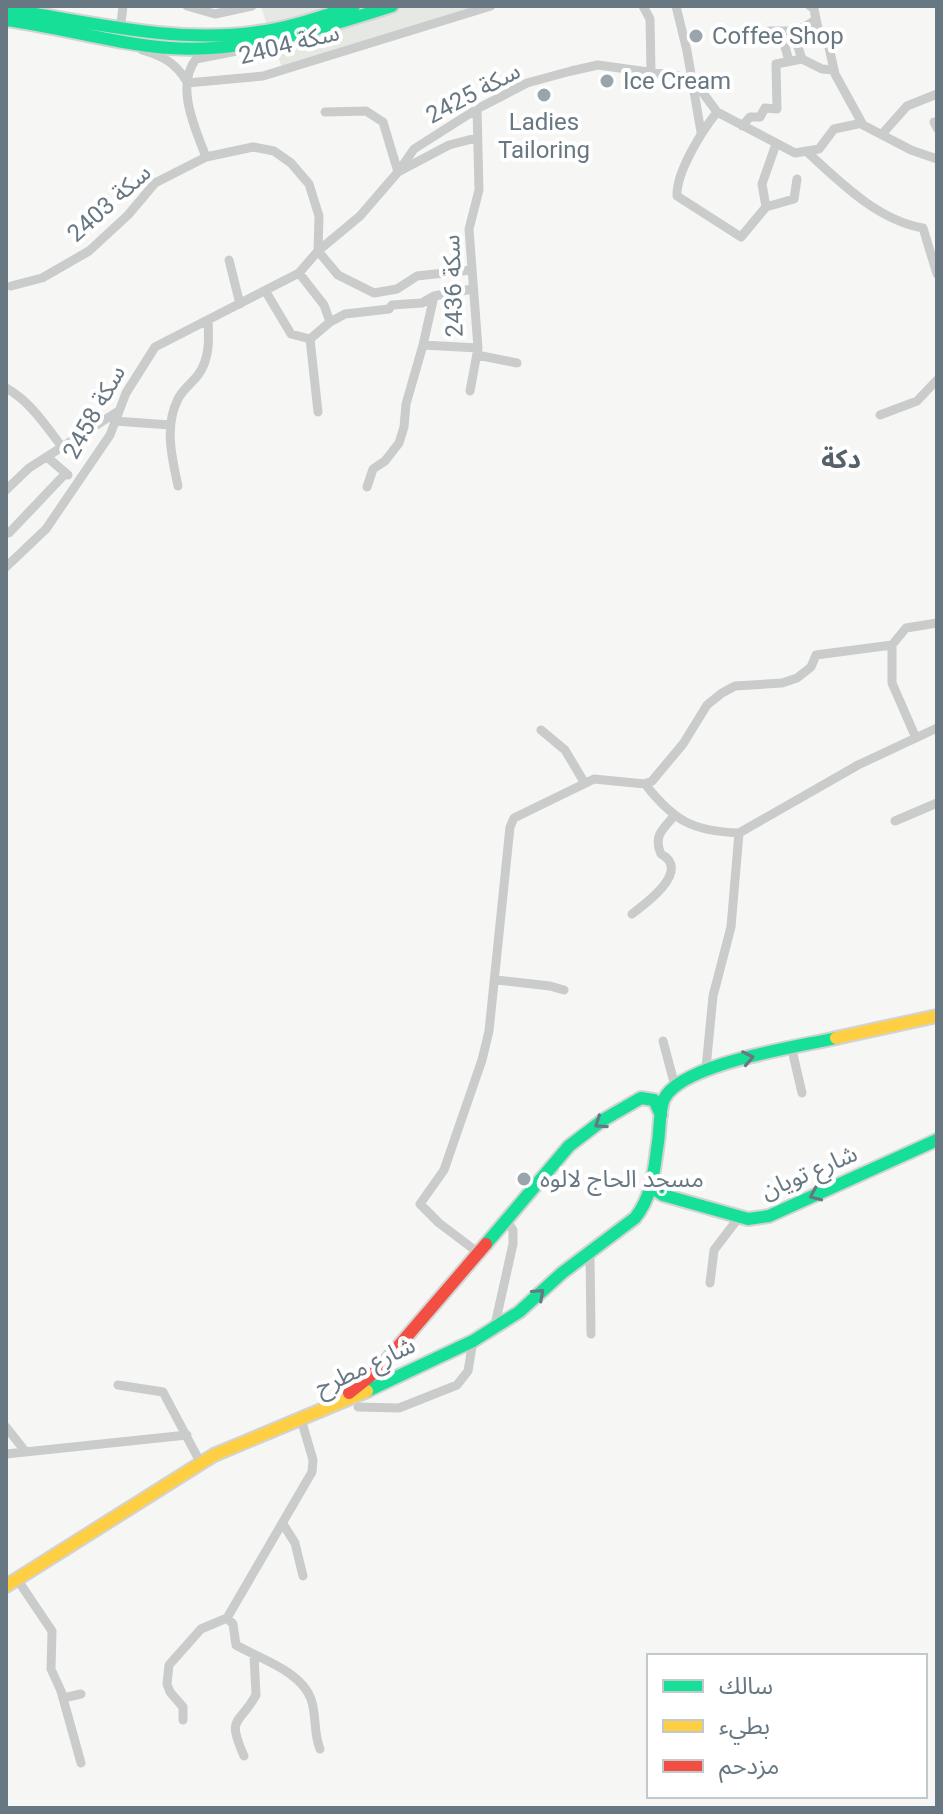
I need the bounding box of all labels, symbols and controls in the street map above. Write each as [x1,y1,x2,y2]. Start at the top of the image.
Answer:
street label: سكة 2404 [236,18,342,70]
place label: Coffee Shop [712,22,844,50]
marker: Coffee Shop [687,27,705,45]
street label: سكة 2425 [421,57,525,129]
place label: Ice Cream [623,67,731,95]
marker: Ice Cream [598,72,616,90]
marker: Ladies Tailoring [535,86,553,104]
place label: Ladies Tailoring [498,108,590,164]
street label: سكة 2403 [62,158,156,248]
street label: سكة 2436 [437,234,469,338]
street label: سكة 2458 [57,360,131,464]
district label: دكة [821,444,861,474]
one-way arrow [742,1051,755,1068]
one-way arrow [595,1113,609,1128]
street label: شارع تويان [757,1139,863,1208]
place label: مسجد الحاج لالوه [540,1165,704,1196]
marker: مسجد الحاج لالوه [515,1170,533,1188]
one-way arrow [809,1185,823,1201]
one-way arrow [529,1290,544,1304]
street label: شارع مطرح [310,1331,421,1404]
legend [647,1654,927,1798]
text: سالك [719,1672,773,1700]
text: بطيء [719,1712,770,1745]
text: مزدحم [719,1752,779,1783]

